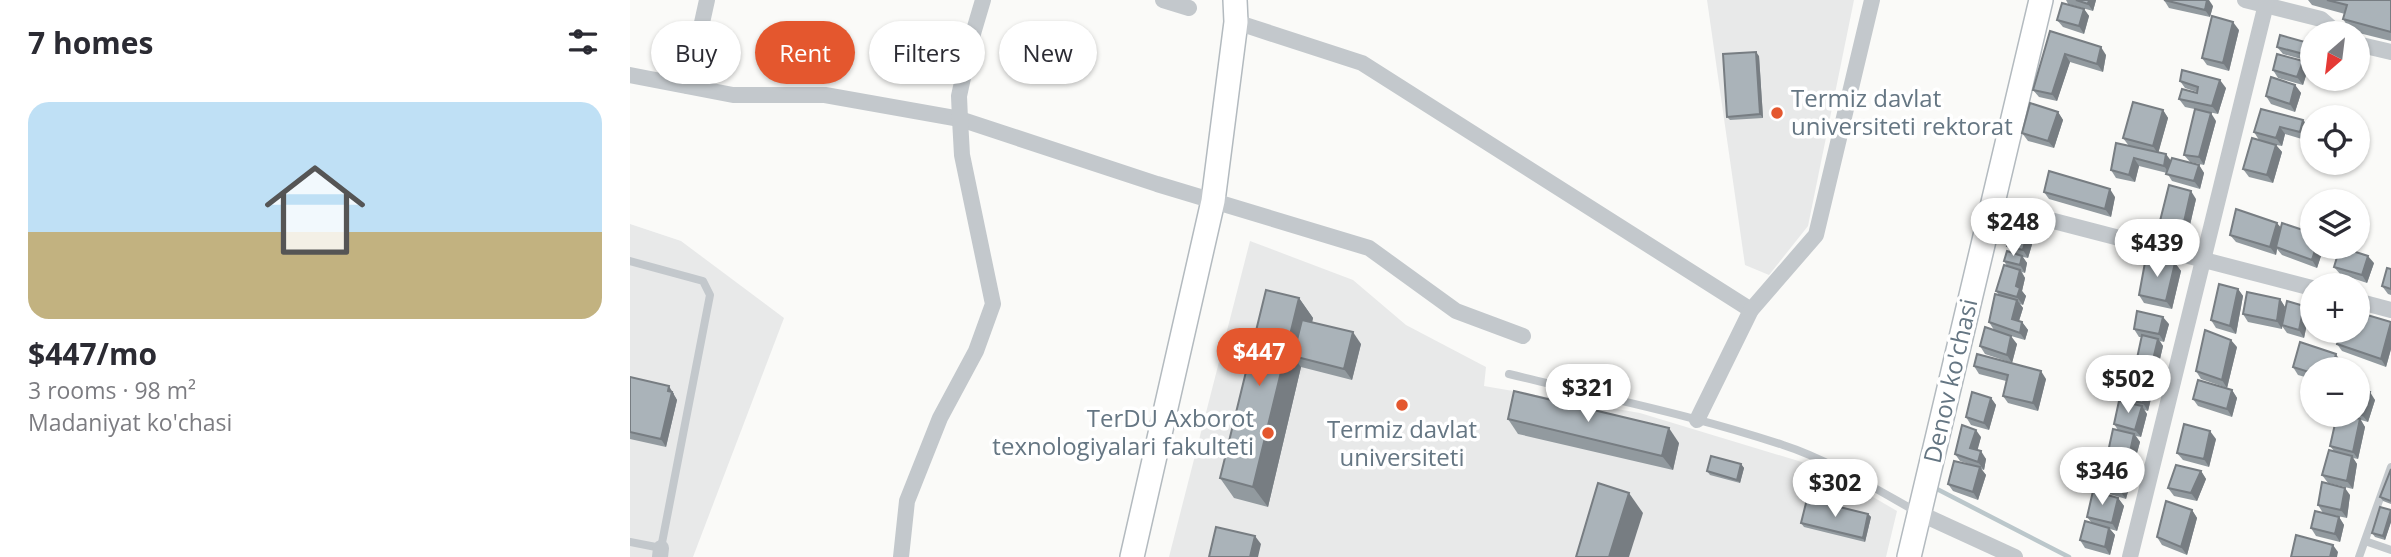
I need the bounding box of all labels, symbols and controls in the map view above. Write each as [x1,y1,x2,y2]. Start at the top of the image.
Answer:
chip: Buy [651,21,741,84]
chip: Rent [755,21,855,84]
chip: Filters [869,21,985,84]
chip: New [999,21,1097,84]
north arrow [2300,21,2370,91]
map controls [2300,21,2370,427]
text: 7 homes [28,22,153,63]
icon: filters [564,23,602,61]
place label: Termiz davlat universiteti rektorat [1791,81,2013,142]
marker: Termiz davlat universiteti rektorat [1769,105,1785,121]
button: locate [2300,105,2370,175]
icon: home [252,147,378,273]
button: layers [2300,189,2370,259]
pin: $248 [1972,198,2054,258]
text: $248 [1987,205,2039,237]
pin: $439 [2116,219,2198,279]
text: $439 [2131,226,2183,258]
button: + [2300,273,2370,343]
street label: Denov ko'chasi [1915,295,1984,466]
pin: $447 [1218,328,1300,388]
text: $447/mo [28,333,157,374]
text: $447 [1233,335,1285,367]
pin: $502 [2087,356,2169,415]
button: − [2300,357,2370,427]
text: $502 [2102,362,2154,394]
pin: $321 [1547,364,1629,424]
text: $321 [1562,371,1614,403]
text: 3 rooms · 98 m² [28,374,196,406]
marker: Termiz davlat universiteti [1394,397,1410,413]
place label: TerDU Axborot texnologiyalari fakulteti [992,401,1254,462]
text: Madaniyat ko'chasi [28,406,232,438]
place label: Termiz davlat universiteti [1327,412,1477,473]
marker: TerDU Axborot texnologiyalari fakulteti [1260,425,1276,441]
pin: $346 [2061,448,2143,507]
text: $346 [2076,454,2128,486]
pin: $302 [1794,460,1876,519]
text: $302 [1809,466,1861,498]

